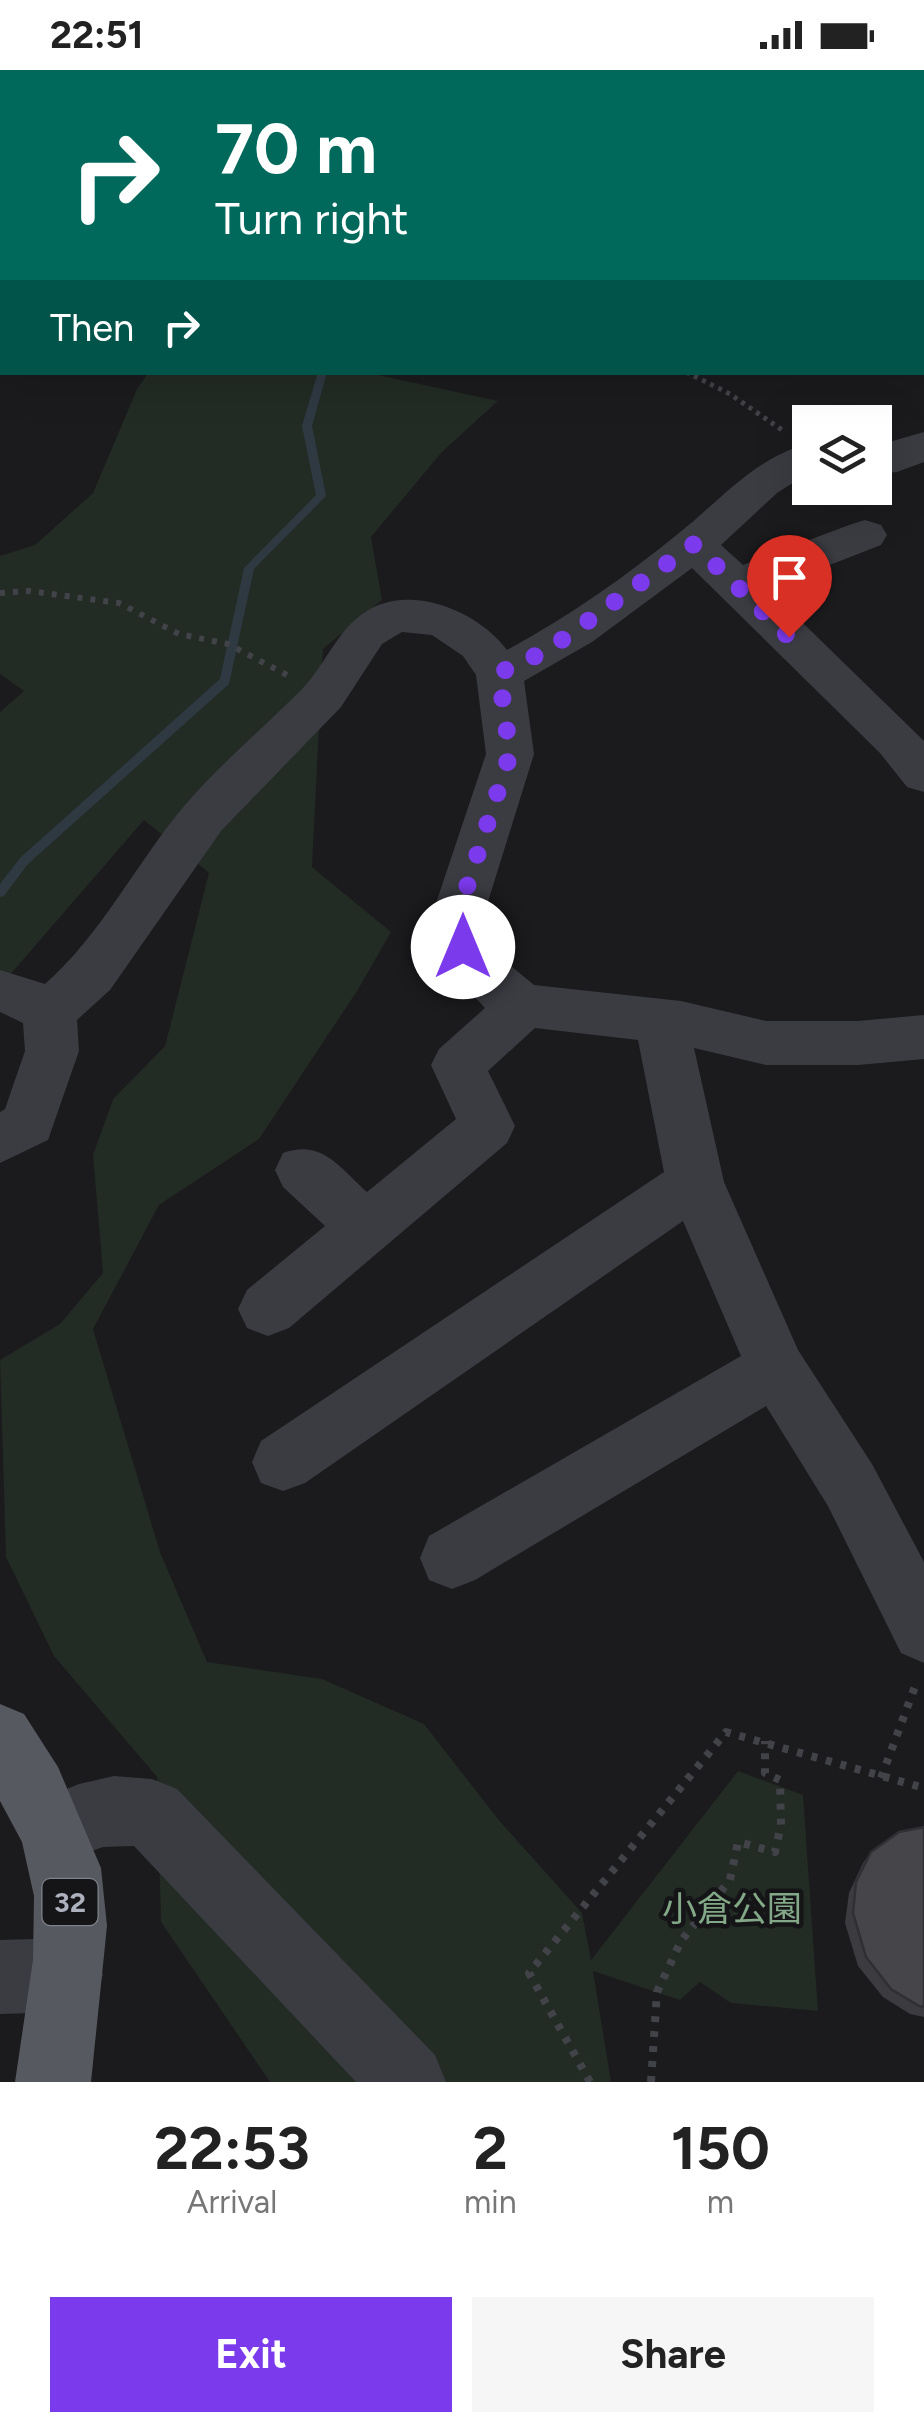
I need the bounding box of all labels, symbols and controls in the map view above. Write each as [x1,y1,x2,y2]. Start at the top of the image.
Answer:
text: 22:51 [50,12,144,58]
text: 70 m [215,106,377,191]
icon: right [50,110,180,240]
text: Turn right [215,191,408,245]
icon: right [154,300,209,355]
text: Then [50,305,134,351]
map controls [792,405,892,505]
button: layers [792,405,892,505]
pin [747,535,832,638]
icon: arrive [762,550,817,605]
position arrow [411,895,515,999]
road number: 32 [42,1879,98,1925]
park label: 小倉公園 [662,1888,802,1930]
text: 22:53 [154,2112,310,2184]
text: 2 [473,2112,508,2184]
text: 150 [671,2112,770,2184]
text: Arrival [187,2183,277,2221]
text: min [464,2183,517,2221]
text: m [707,2183,734,2221]
button: Exit [50,2297,452,2412]
button: Share [472,2297,874,2412]

